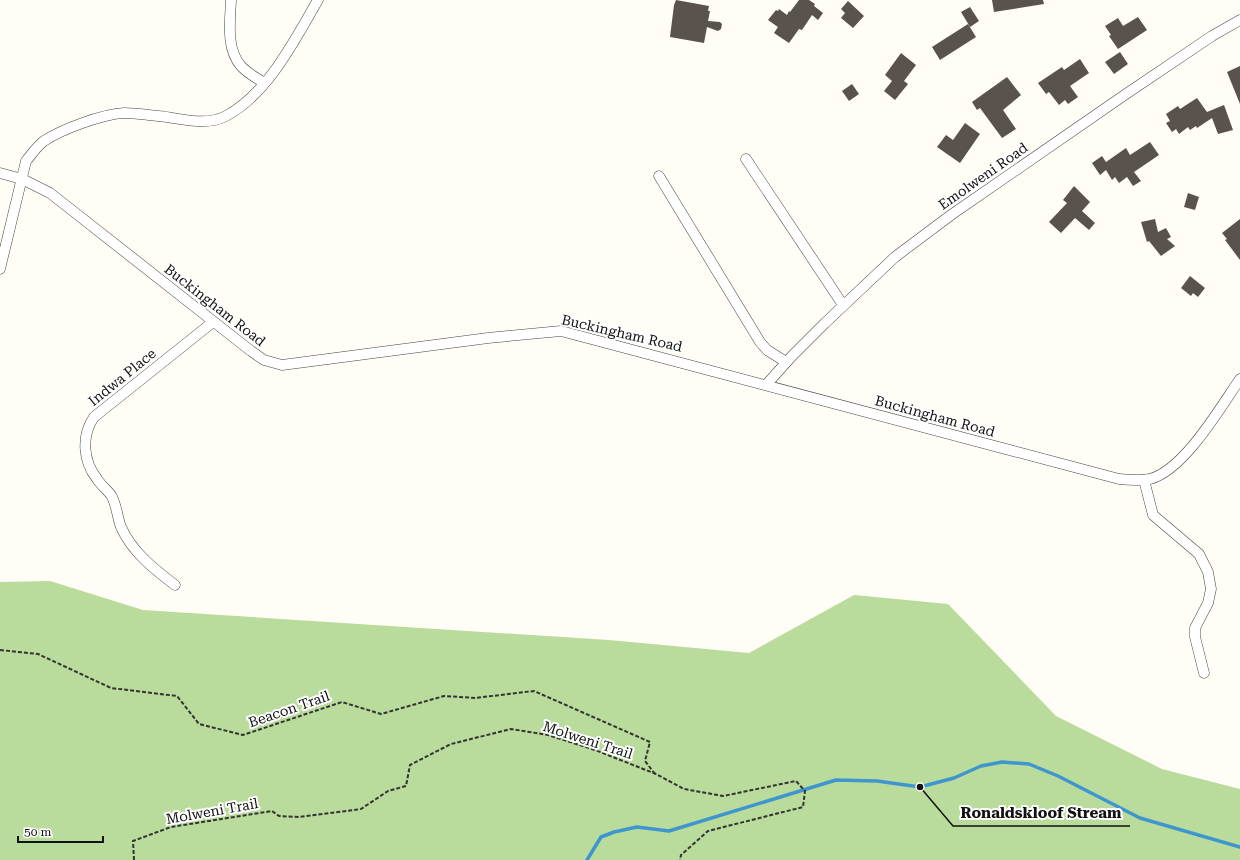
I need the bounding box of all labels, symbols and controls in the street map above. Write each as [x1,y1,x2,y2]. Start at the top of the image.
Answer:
street label: Emolweni Road [935,139,1031,213]
street label: Buckingham Road [161,261,269,349]
street label: Buckingham Road [560,311,684,355]
street label: Indwa Place [85,345,159,409]
street label: Buckingham Road [873,392,997,440]
street label: Beacon Trail [246,687,332,730]
street label: Molweni Trail [541,718,636,762]
street label: Molweni Trail [165,795,260,827]
callout: Ronaldskloof Stream [953,799,1130,826]
text: Ronaldskloof Stream [961,804,1122,822]
scale bar [18,818,103,844]
text: 50 m [24,825,51,839]

